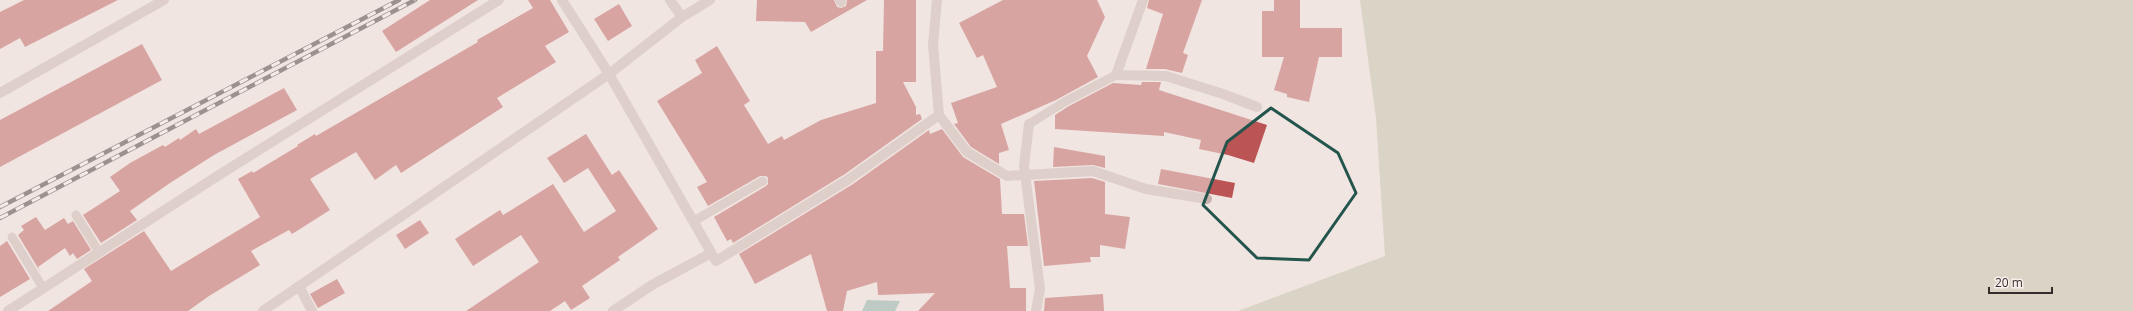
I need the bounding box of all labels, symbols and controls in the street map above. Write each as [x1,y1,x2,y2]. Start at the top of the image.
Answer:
scale bar [1989,269,2052,295]
text: 20 m [1995,274,2023,291]

